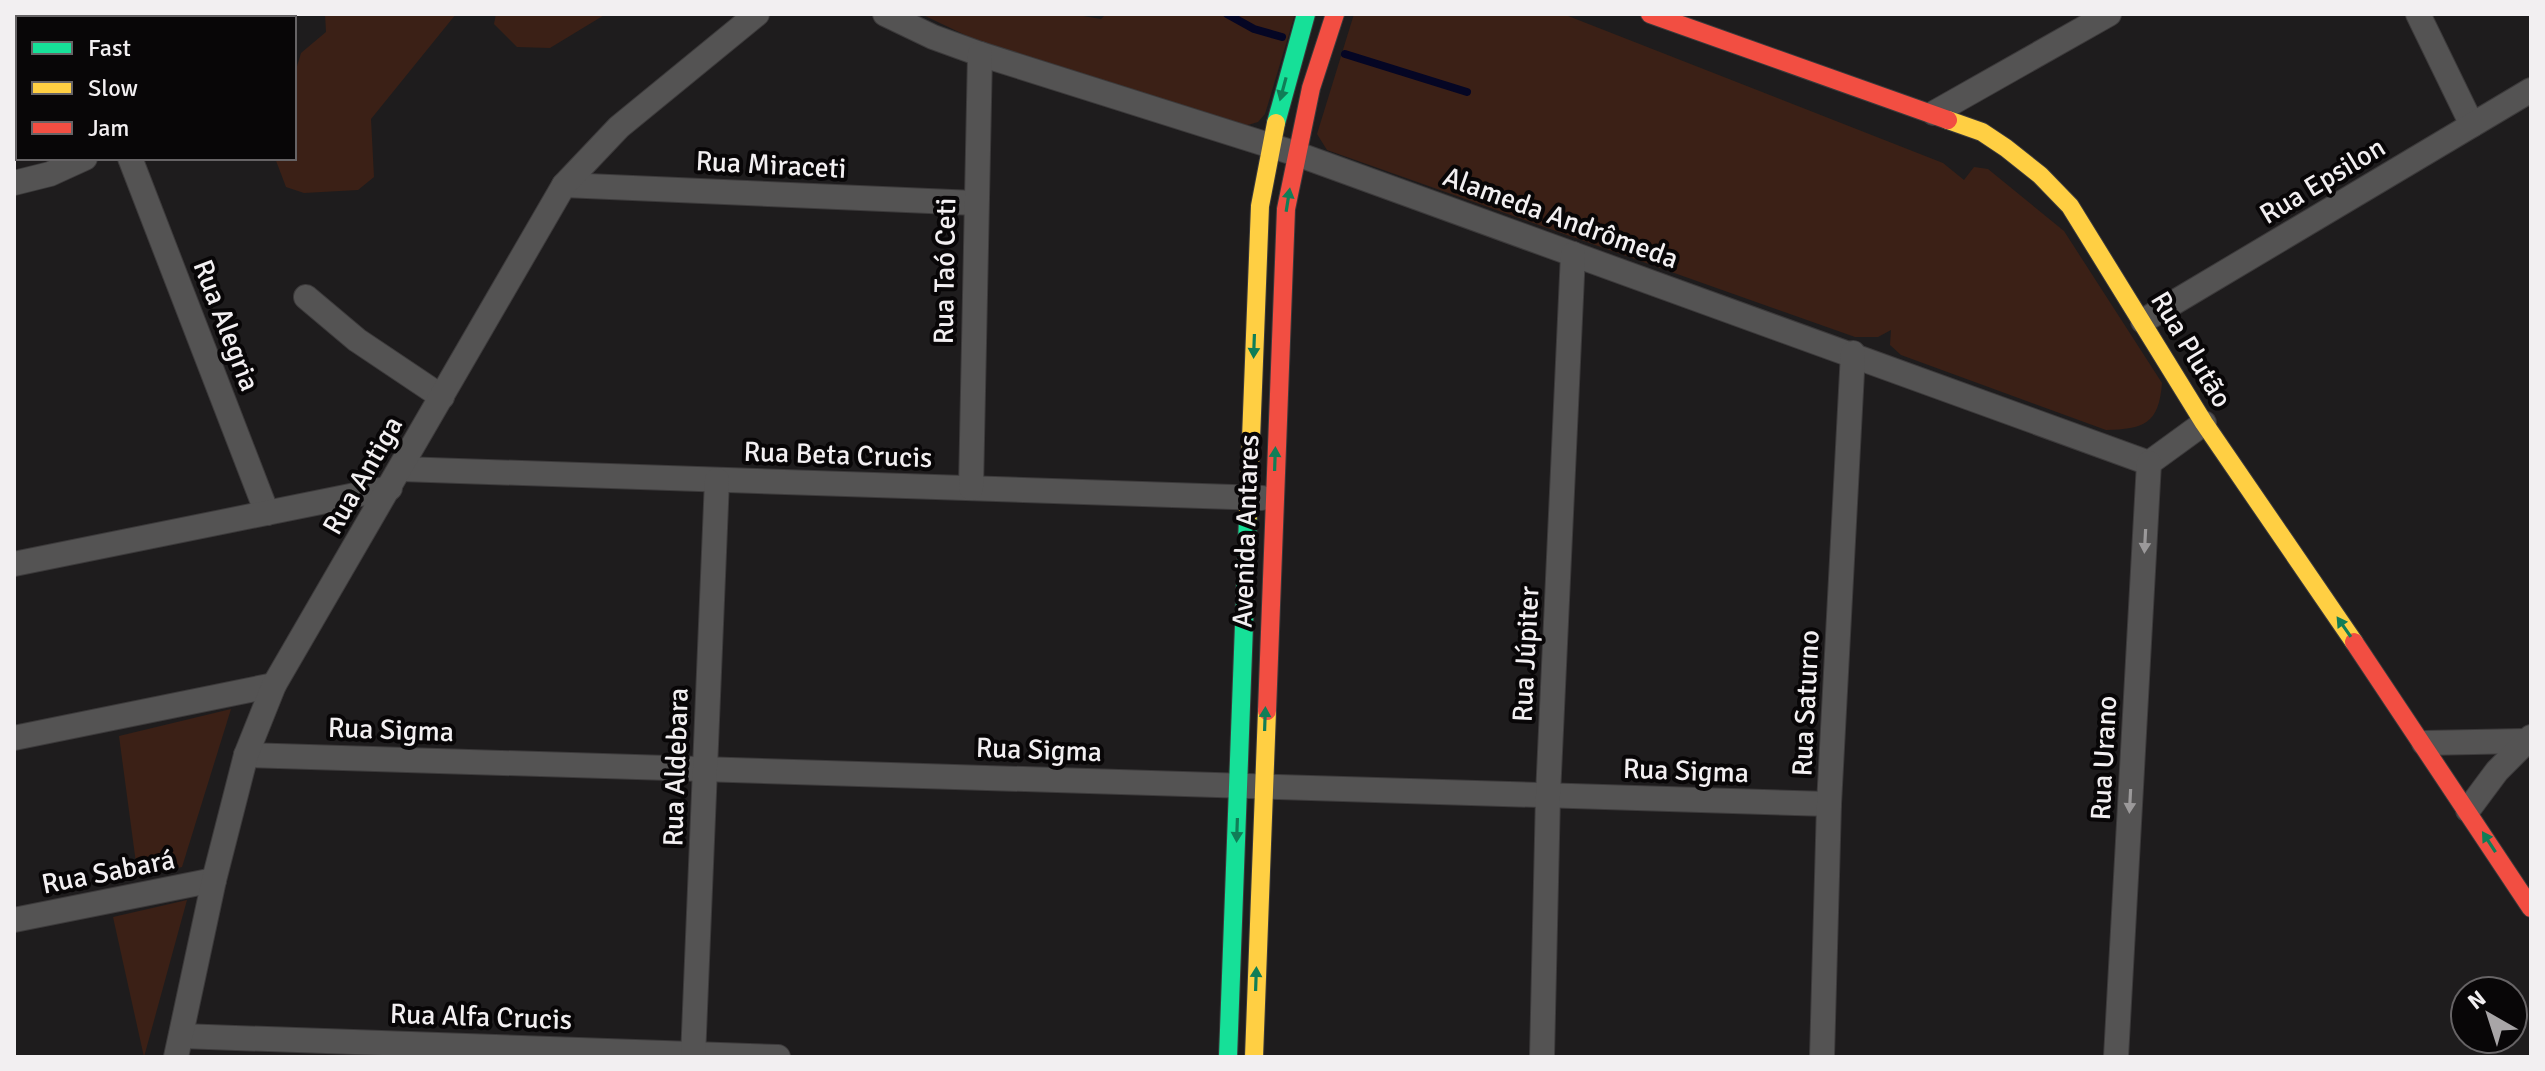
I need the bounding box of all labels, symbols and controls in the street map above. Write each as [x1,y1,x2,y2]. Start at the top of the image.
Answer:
legend [16,16,296,160]
text: Fast [88,33,131,63]
text: Slow [88,73,138,103]
one-way arrow [1277,76,1289,101]
text: Jam [88,113,129,143]
street label: Rua Epsilon [2254,130,2391,232]
street label: Rua Miraceti [695,144,847,186]
street label: Alameda Andrômeda [1438,160,1683,276]
one-way arrow [1282,187,1295,212]
street label: Rua Taó Ceti [927,197,963,345]
street label: Rua Alegria [185,255,267,396]
street label: Rua Plutão [2143,285,2239,414]
one-way arrow [1248,334,1261,359]
street label: Rua Antiga [315,410,410,541]
street label: Avenida Antares [1226,434,1266,628]
street label: Rua Beta Crucis [743,435,933,475]
one-way arrow [1269,446,1282,471]
one-way arrow [2138,529,2151,554]
street label: Rua Júpiter [1505,585,1547,723]
one-way arrow [2337,616,2352,637]
street label: Rua Saturno [1785,629,1827,777]
street label: Rua Aldebara [656,687,696,847]
street label: Rua Urano [2084,695,2124,821]
one-way arrow [1259,706,1272,731]
street label: Rua Sigma [327,711,455,749]
street label: Rua Sigma [975,731,1103,769]
street label: Rua Sigma [1622,752,1750,790]
one-way arrow [2124,789,2137,814]
one-way arrow [1230,818,1243,843]
one-way arrow [2481,832,2496,853]
street label: Rua Sabará [39,842,178,902]
one-way arrow [1250,966,1263,991]
north arrow [2449,975,2529,1055]
text: N [2462,985,2491,1015]
street label: Rua Alfa Crucis [389,997,573,1037]

